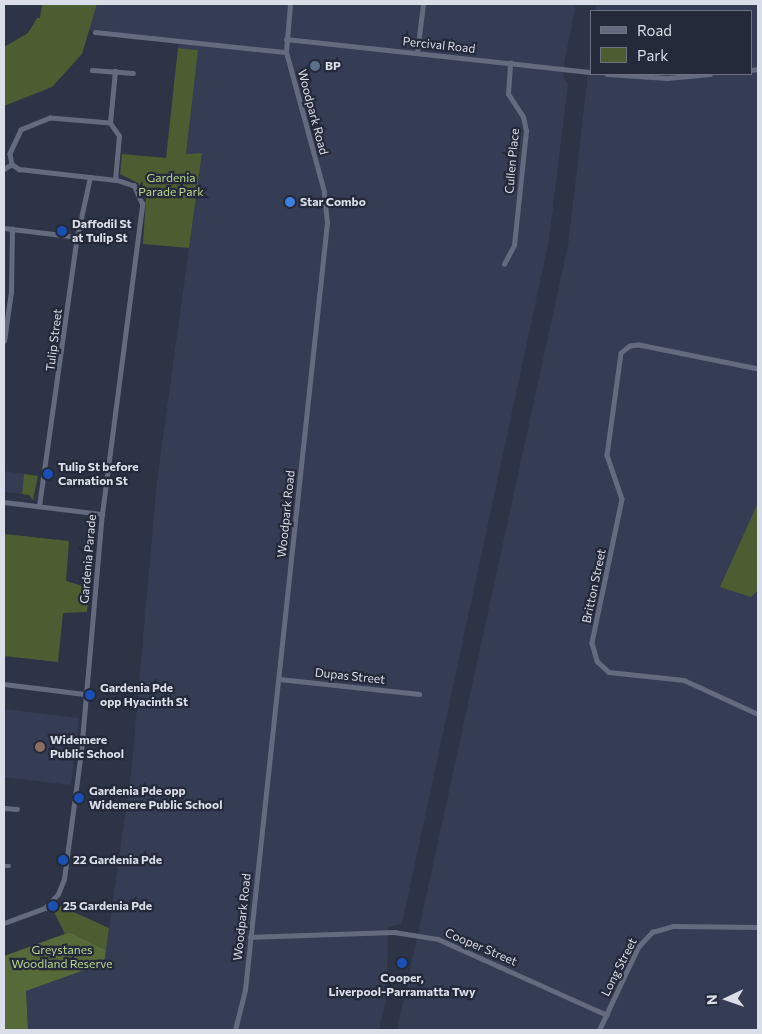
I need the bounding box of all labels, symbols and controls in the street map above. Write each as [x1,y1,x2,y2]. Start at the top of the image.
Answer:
legend [590,10,752,75]
text: Road [637,21,672,39]
street label: Percival Road [402,34,476,56]
text: Park [637,46,668,64]
place label: BP [325,59,341,73]
marker: BP [309,60,321,72]
street label: Woodpark Road [295,68,331,156]
street label: Cullen Place [502,128,522,194]
park label: Gardenia Parade Park [138,171,204,199]
place label: Star Combo [300,195,366,209]
marker: Star Combo [284,196,296,208]
place label: Daffodil St at Tulip St [72,217,132,245]
marker: Daffodil St at Tulip St [56,225,68,237]
street label: Tulip Street [43,308,65,372]
place label: Tulip St before Carnation St [58,460,139,488]
marker: Tulip St before Carnation St [42,468,54,480]
street label: Woodpark Road [274,470,298,558]
street label: Gardenia Parade [77,514,99,604]
street label: Britton Street [579,548,609,624]
street label: Dupas Street [314,665,386,687]
place label: Gardenia Pde opp Hyacinth St [100,681,188,709]
marker: Gardenia Pde opp Hyacinth St [84,689,96,701]
place label: Widemere Public School [50,733,124,761]
marker: Widemere Public School [34,741,46,753]
place label: Gardenia Pde opp Widemere Public School [89,784,222,812]
marker: Gardenia Pde opp Widemere Public School [73,792,85,804]
place label: 22 Gardenia Pde [73,853,162,867]
marker: 22 Gardenia Pde [57,854,69,866]
street label: Woodpark Road [230,873,254,961]
place label: 25 Gardenia Pde [63,899,152,913]
marker: 25 Gardenia Pde [47,900,59,912]
street label: Cooper Street [443,925,519,969]
street label: Long Street [598,935,640,999]
park label: Greystanes Woodland Reserve [12,943,112,971]
marker: Cooper, Liverpool-Parramatta Twy [396,957,408,969]
place label: Cooper, Liverpool-Parramatta Twy [328,971,476,999]
north arrow [702,974,752,1024]
text: N [703,994,720,1005]

